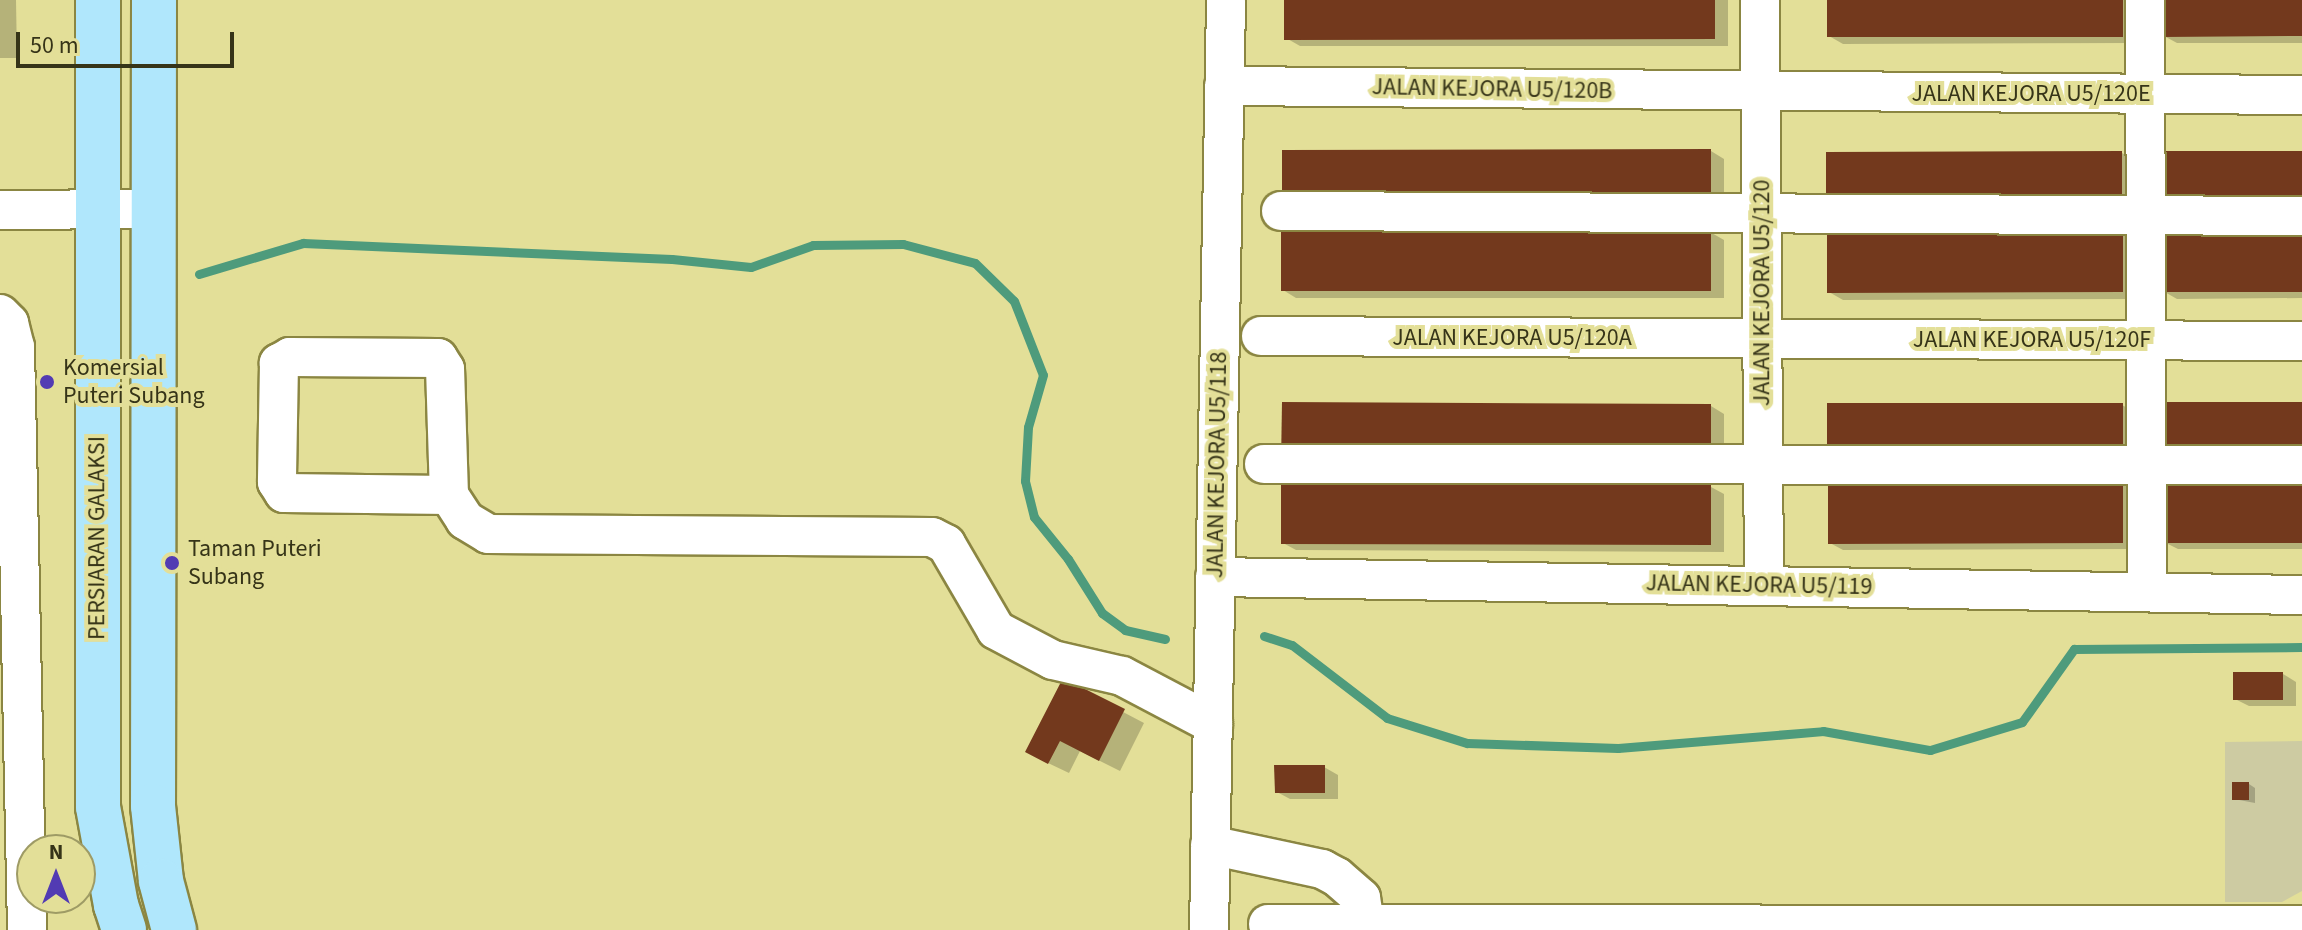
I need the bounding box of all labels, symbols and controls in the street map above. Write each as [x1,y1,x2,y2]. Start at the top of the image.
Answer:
scale bar [20,16,238,66]
text: 50 m [30,28,79,63]
street label: JALAN KEJORA U5/120B [1371,73,1613,105]
street label: JALAN KEJORA U5/120E [1911,80,2151,108]
street label: JALAN KEJORA U5/120 [1748,180,1776,406]
street label: JALAN KEJORA U5/120A [1392,324,1632,352]
street label: JALAN KEJORA U5/120F [1913,326,2151,354]
street label: JALAN KEJORA U5/118 [1201,351,1233,579]
place label: Komersial Puteri Subang [63,354,204,410]
marker: Komersial Puteri Subang [38,373,56,391]
street label: PERSIARAN GALAKSI [83,436,111,640]
place label: Taman Puteri Subang [188,535,322,591]
marker: Taman Puteri Subang [163,554,181,572]
street label: JALAN KEJORA U5/119 [1645,569,1873,601]
north arrow [16,834,96,914]
text: N [49,836,63,868]

